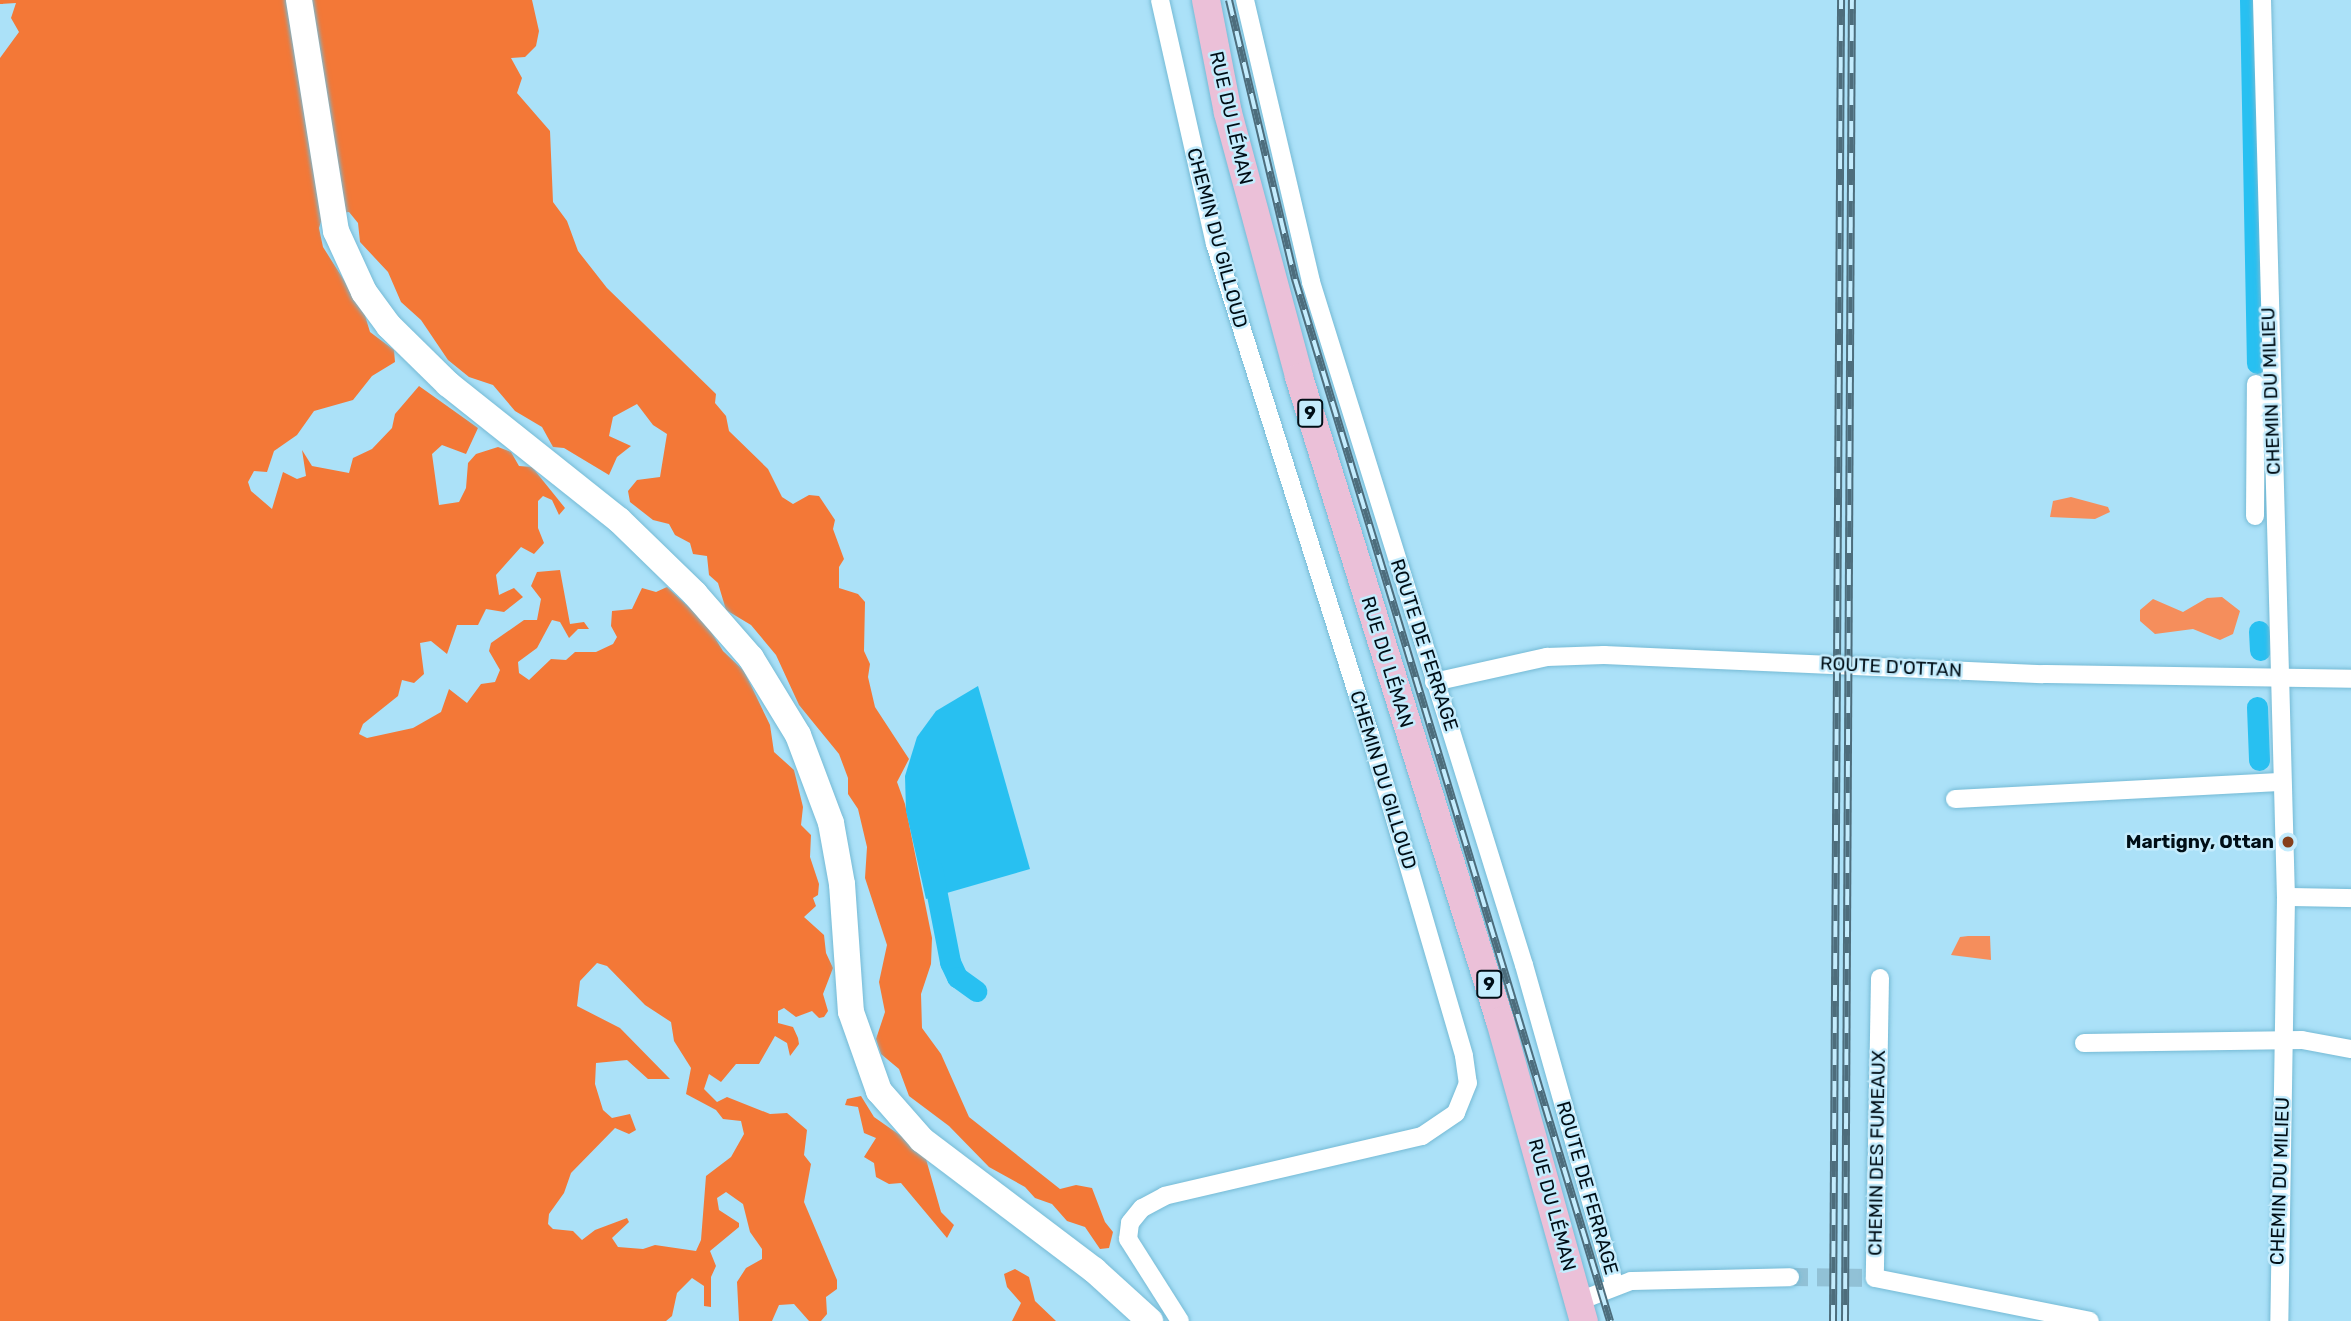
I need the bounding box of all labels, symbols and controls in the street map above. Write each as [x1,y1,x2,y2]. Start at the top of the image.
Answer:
street label: RUE DU LÉMAN [1205,49,1257,187]
street label: CHEMIN DU GILLOUD [1182,145,1252,331]
street label: CHEMIN DU MILIEU [2257,307,2285,475]
road number: 9 [1296,398,1324,428]
street label: ROUTE DE FERRAGE [1385,556,1463,734]
street label: RUE DU LÉMAN [1356,594,1418,730]
street label: ROUTE D'OTTAN [1819,652,1963,682]
street label: CHEMIN DU GILLOUD [1345,688,1421,872]
place label: Martigny, Ottan [2126,831,2274,853]
marker: Martigny, Ottan [2280,834,2296,850]
road number: 9 [1475,970,1503,999]
street label: CHEMIN DES FUMEAUX [1864,1050,1890,1256]
street label: CHEMIN DU MILIEU [2266,1097,2294,1265]
street label: ROUTE DE FERRAGE [1551,1099,1623,1277]
street label: RUE DU LÉMAN [1523,1136,1581,1274]

